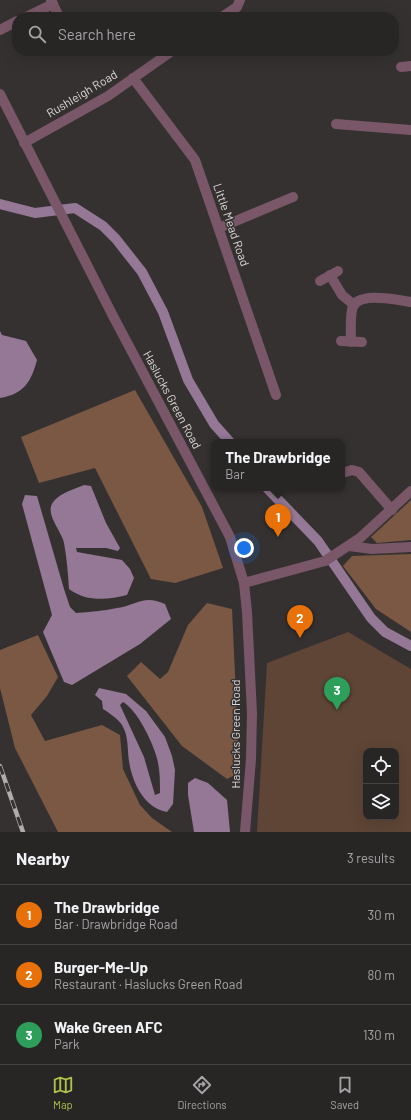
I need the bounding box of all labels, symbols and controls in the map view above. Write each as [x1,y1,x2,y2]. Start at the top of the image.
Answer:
search box [12,12,399,56]
icon: search [26,23,48,45]
text: Search here [58,25,136,43]
street label: Rushleigh Road [44,67,119,120]
street label: Little Mead Road [211,181,253,268]
street label: Haslucks Green Road [141,348,205,451]
popup [211,439,345,491]
text: The Drawbridge [225,448,331,466]
text: Bar [225,466,245,482]
pin: 1 [265,504,291,537]
your location [234,538,254,558]
pin: 2 [287,605,313,638]
pin: 3 [324,677,350,710]
street label: Haslucks Green Road [228,679,242,789]
map controls [363,748,399,820]
button: locate [363,748,399,784]
button: layers [363,784,399,820]
text: Nearby [16,848,70,868]
text: 3 results [347,850,395,866]
text: The Drawbridge [54,898,160,916]
text: 1 [27,907,31,923]
text: 30 m [368,907,395,923]
text: Bar · Drawbridge Road [54,916,178,932]
text: Burger-Me-Up [54,958,148,976]
text: 2 [25,967,33,983]
text: 80 m [368,967,395,983]
text: Restaurant · Haslucks Green Road [54,976,243,992]
text: Wake Green AFC [54,1018,163,1036]
text: 3 [25,1027,33,1043]
text: 130 m [363,1027,395,1043]
text: Park [54,1036,80,1052]
tab: Map [52,1074,74,1111]
tab: Directions [177,1074,227,1111]
tab: Saved [330,1074,359,1111]

